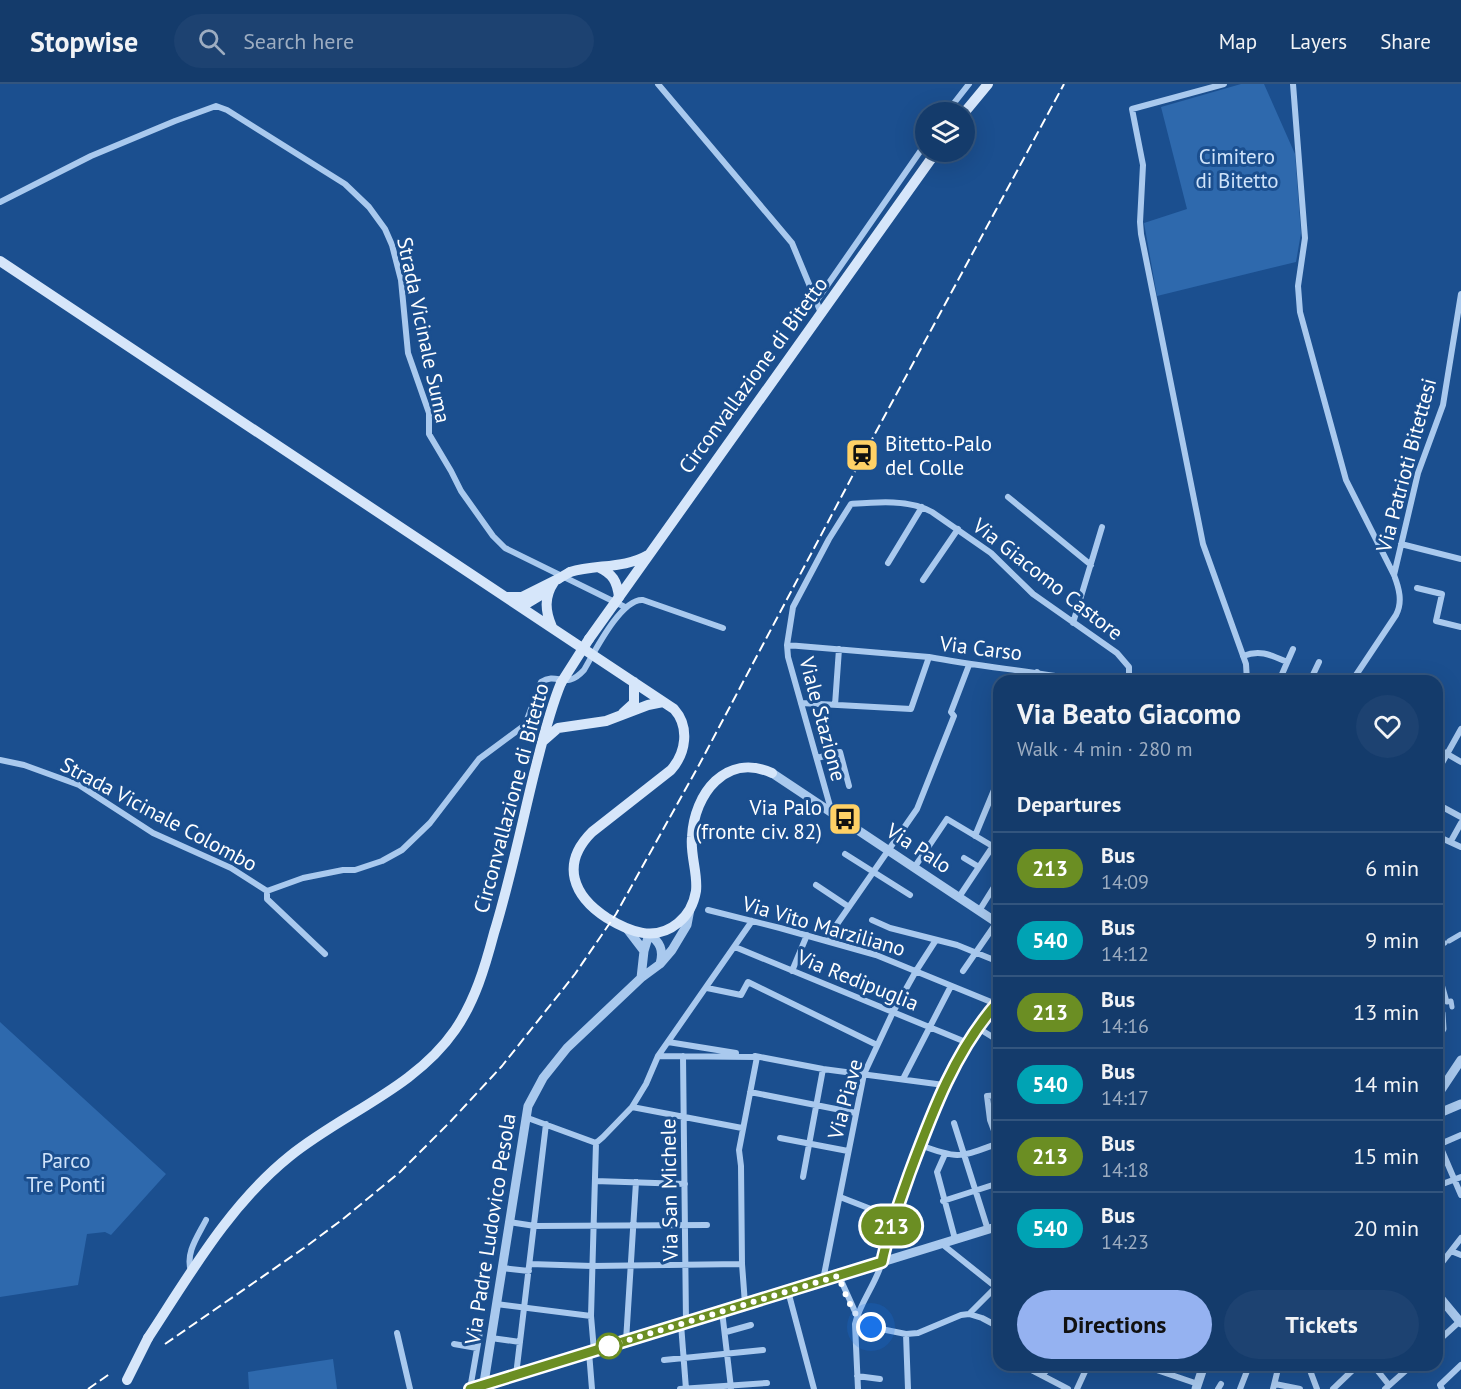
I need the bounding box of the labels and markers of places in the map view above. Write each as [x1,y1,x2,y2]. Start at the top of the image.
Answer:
place label: Bitetto-Palo del Colle [885,430,992,481]
station icon: Bitetto-Palo del Colle [844,437,880,473]
place label: Via Palo (fronte civ. 82) [695,794,822,845]
bus stop icon: Via Palo (fronte civ. 82) [827,801,863,837]
unlabelled marker [596,1333,622,1359]

